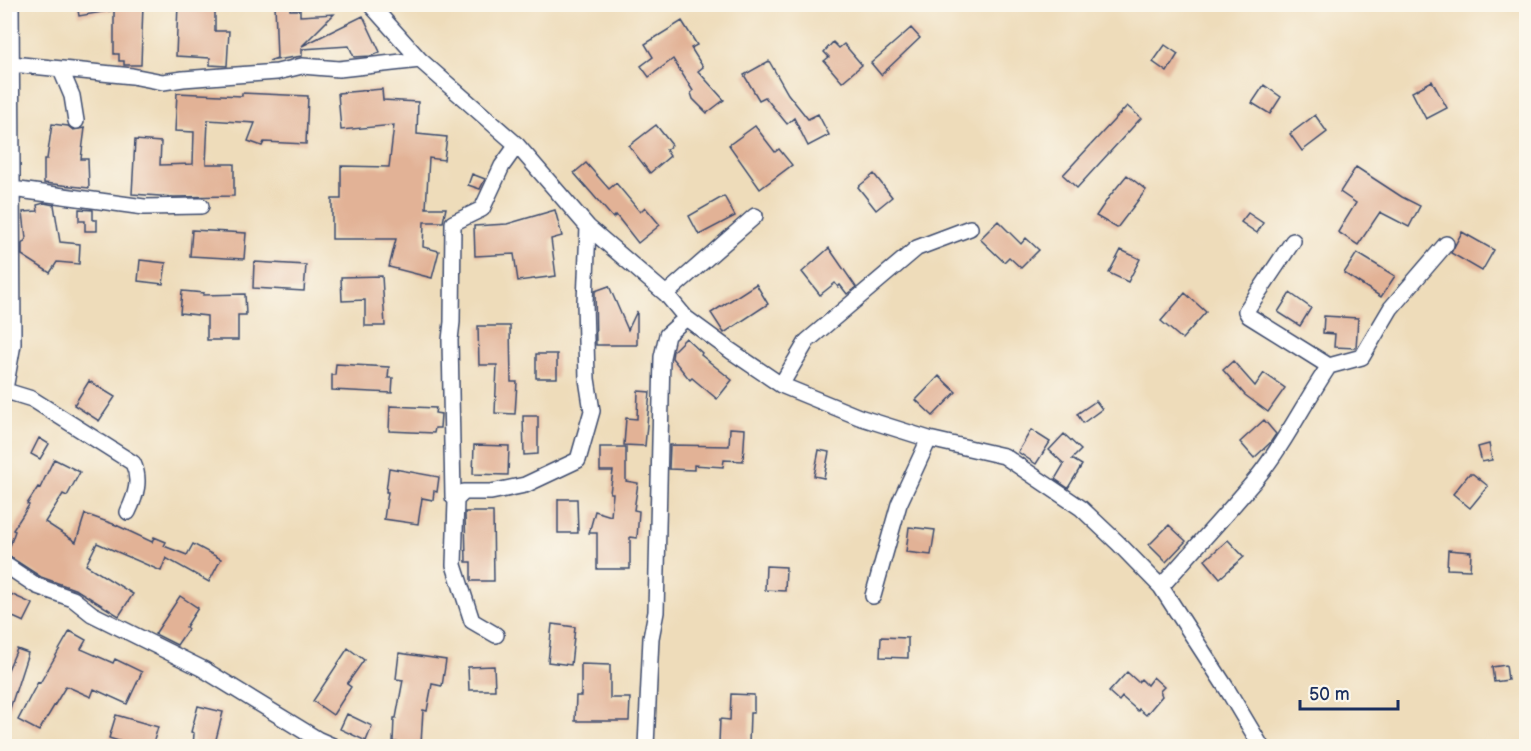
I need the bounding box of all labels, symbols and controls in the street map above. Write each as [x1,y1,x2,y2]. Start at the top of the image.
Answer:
scale bar [1300,673,1398,711]
text: 50 m [1309,684,1350,705]

